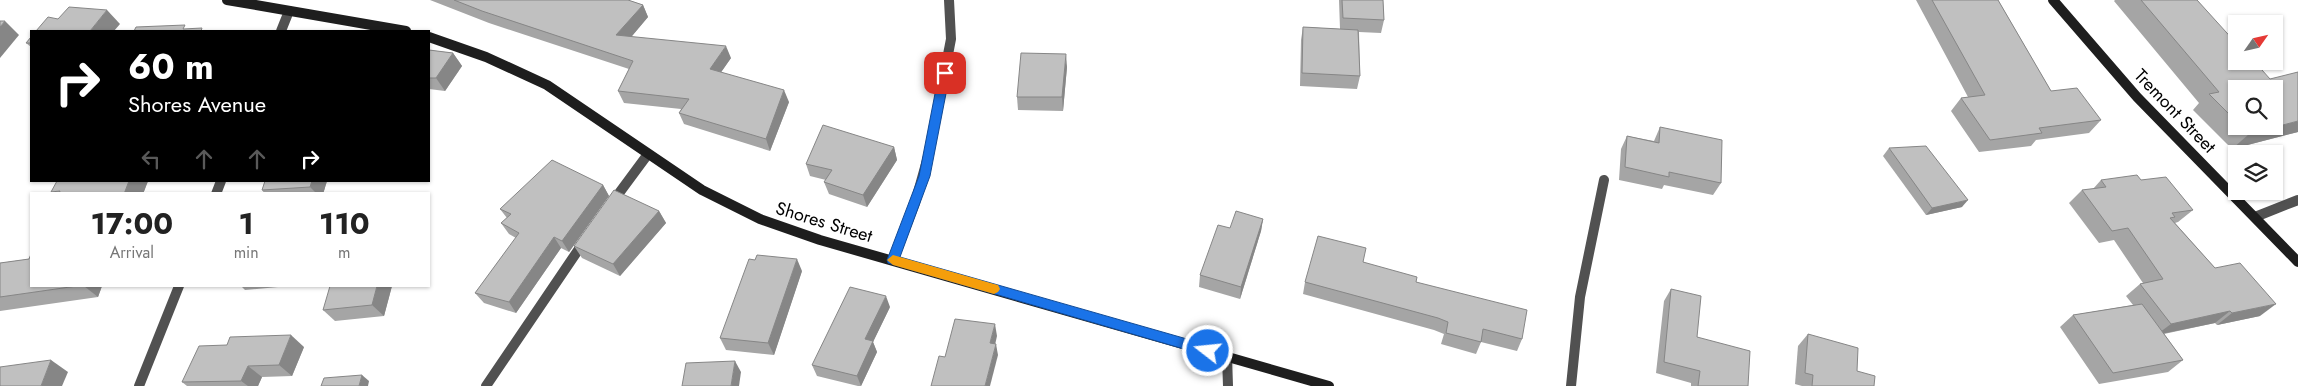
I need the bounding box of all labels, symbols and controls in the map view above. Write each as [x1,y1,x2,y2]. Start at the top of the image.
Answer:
north arrow [2228,15,2282,70]
map controls [2228,15,2283,200]
text: 60 m [128,42,214,92]
icon: right [45,50,110,115]
pin [924,52,966,94]
icon: arrive [931,59,959,87]
street label: Tremont Street [2128,63,2222,159]
button: search [2228,80,2283,135]
text: Shores Avenue [128,88,266,120]
icon: left [137,145,165,173]
icon: ahead [190,145,218,173]
icon: ahead [243,145,271,173]
icon: right [296,145,324,173]
button: layers [2228,145,2283,200]
street label: Shores Street [772,195,876,249]
text: 17:00 [90,202,173,245]
text: 1 [239,202,254,245]
text: 110 [319,202,370,245]
text: Arrival [110,241,154,264]
text: min [234,241,259,264]
text: m [338,241,351,264]
position arrow [1181,324,1233,376]

